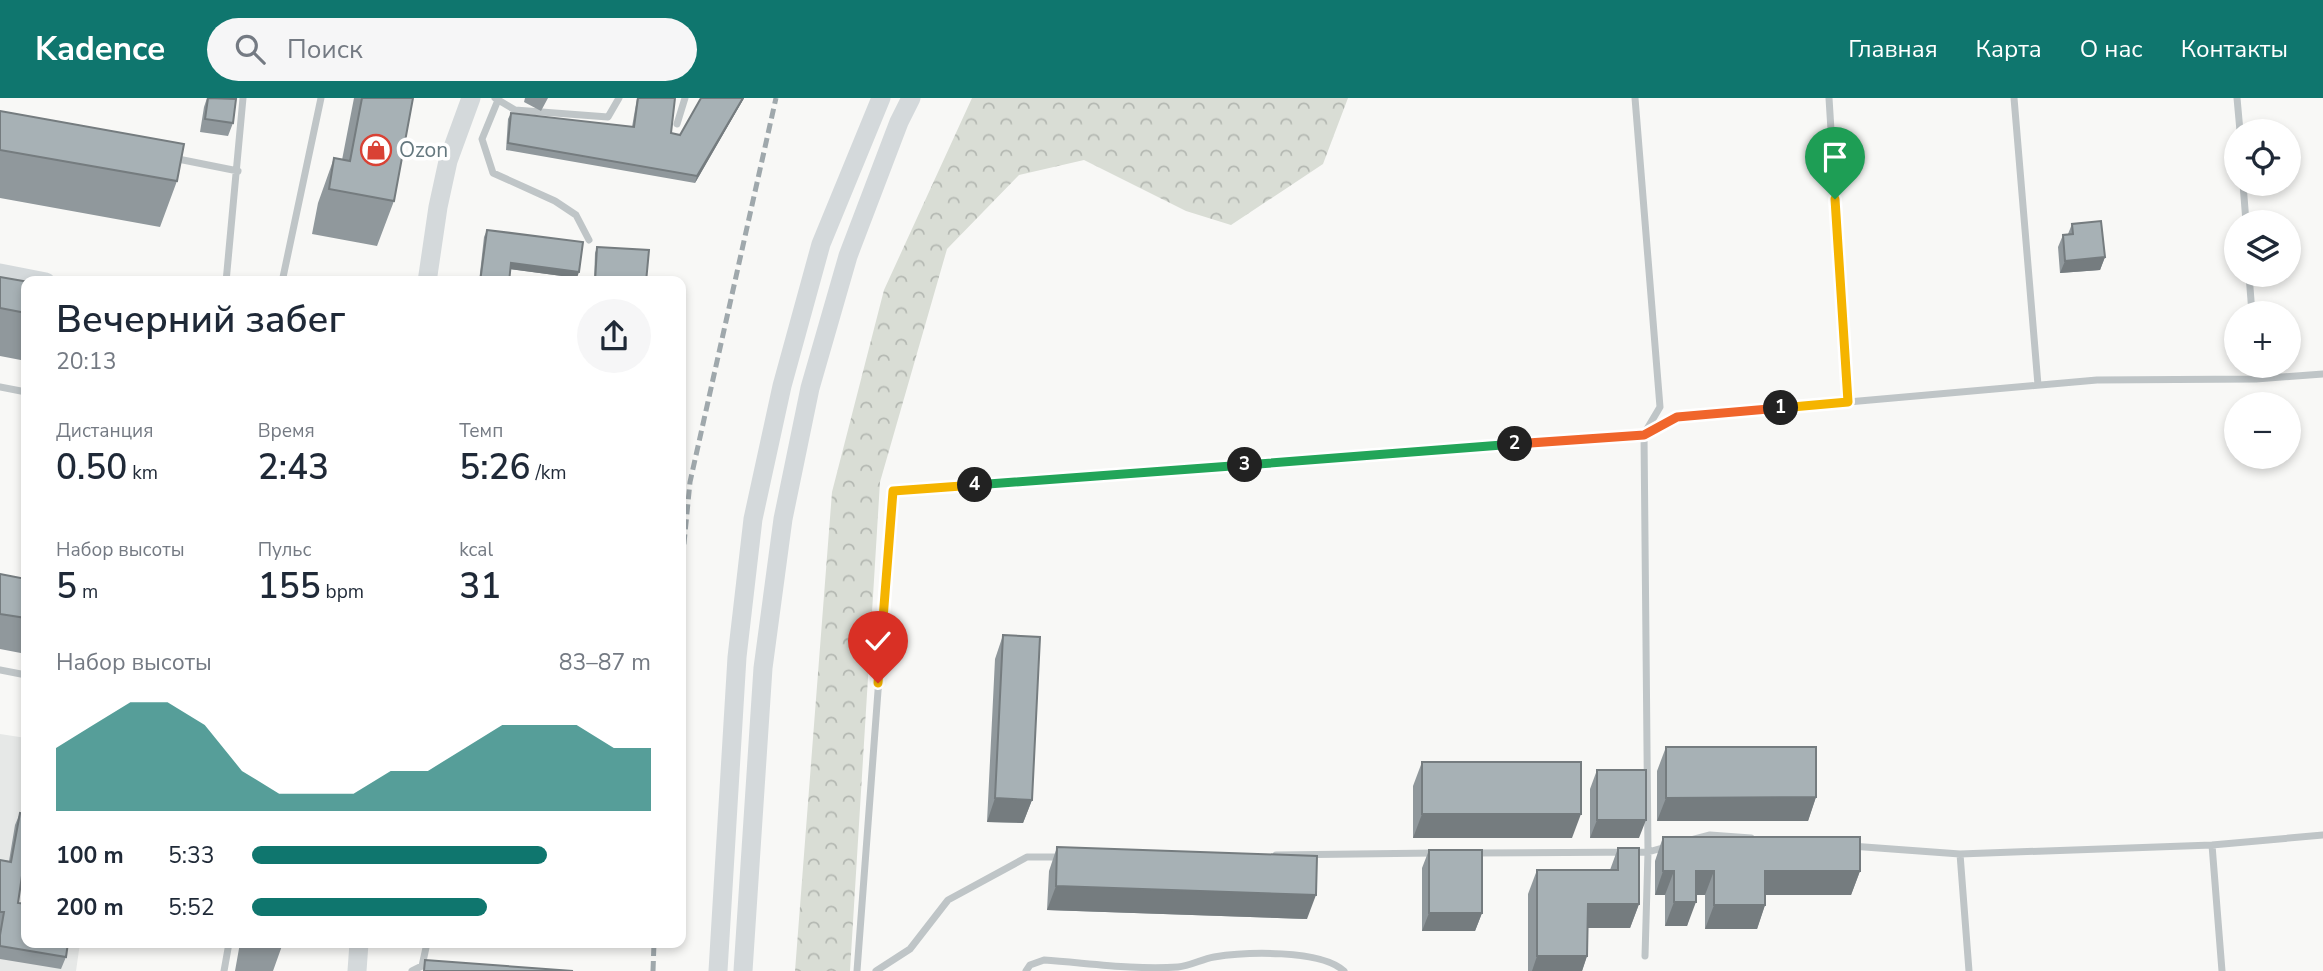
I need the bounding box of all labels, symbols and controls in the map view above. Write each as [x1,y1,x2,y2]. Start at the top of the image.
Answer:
search box [207,18,697,81]
text: Kadence [35,27,165,72]
icon: search [231,30,269,68]
text: Поиск [287,32,363,67]
text: Главная [1848,33,1938,65]
text: Карта [1976,33,2042,65]
text: О нас [2080,33,2143,65]
text: Контакты [2181,33,2288,65]
map controls [2224,119,2301,469]
button: locate [2224,119,2301,196]
pin [1805,127,1865,199]
shop icon: Ozon [359,133,393,167]
place label: Ozon [399,136,448,164]
icon: arrive [1816,138,1854,176]
button: layers [2224,210,2301,287]
text: Вечерний забег [56,294,345,345]
button: share [577,299,651,373]
button: + [2224,301,2301,378]
text: 20:13 [56,346,116,377]
pin: 1 [1764,390,1798,426]
button: − [2224,392,2301,469]
text: 1 [1775,394,1786,420]
text: Дистанция [56,418,153,444]
text: Время [258,418,315,444]
text: Темп [459,418,503,444]
pin: 2 [1498,426,1532,462]
text: 2 [1509,430,1520,456]
text: 0.50 [56,444,127,491]
text: 2:43 [258,444,329,491]
text: 5:26 [459,444,531,491]
pin: 3 [1228,448,1262,482]
text: 3 [1239,451,1250,477]
text: km [127,460,158,486]
text: /km [531,460,567,486]
pin: 4 [958,468,992,502]
text: 4 [969,471,980,497]
text: Набор высоты [56,537,185,563]
text: Пульс [258,537,312,563]
text: kcal [459,537,493,563]
text: 5 [56,563,77,610]
text: 155 [258,563,321,610]
text: 31 [459,563,501,610]
text: m [77,579,98,605]
text: bpm [321,579,364,605]
pin [848,611,908,683]
icon: check [859,622,897,660]
text: Набор высоты [56,647,212,678]
text: 83–87 m [559,647,651,678]
text: 100 m [56,840,124,871]
text: 5:33 [168,840,215,871]
text: 200 m [56,892,124,923]
text: 5:52 [168,892,215,923]

